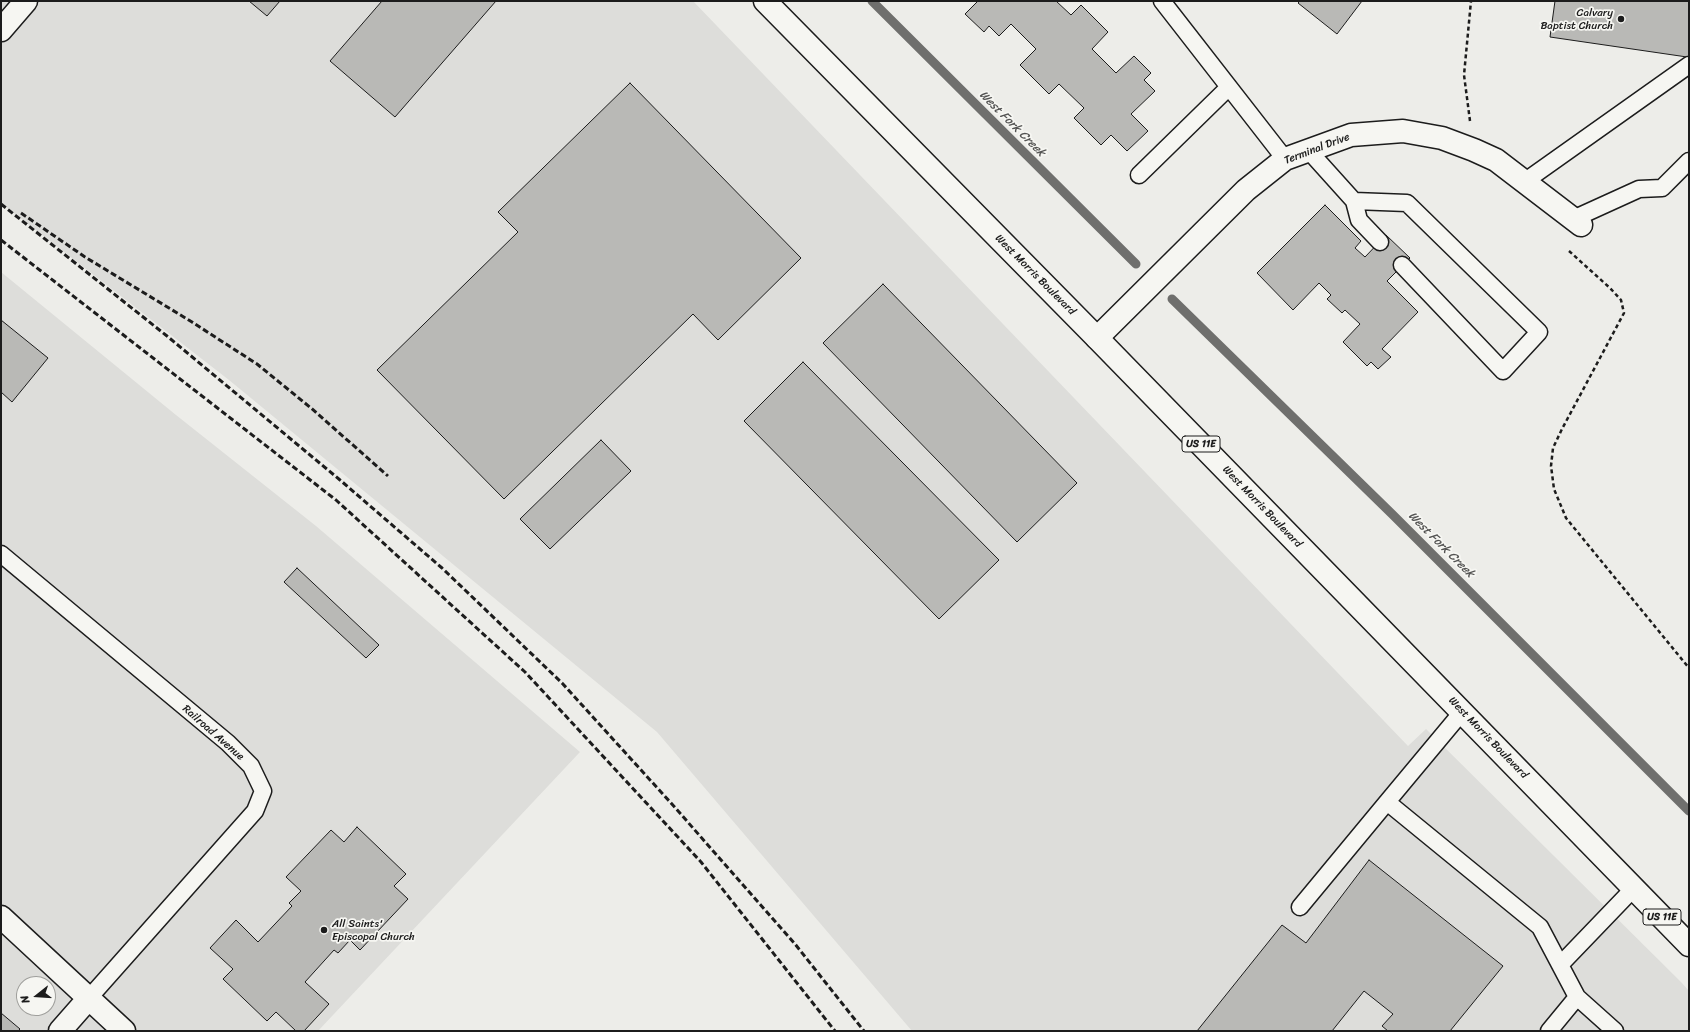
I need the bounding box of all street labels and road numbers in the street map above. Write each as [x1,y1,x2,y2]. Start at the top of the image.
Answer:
street label: Terminal Drive [1282,130,1352,168]
street label: West Morris Boulevard [992,232,1078,318]
road number: US 11E [1182,436,1220,452]
street label: West Morris Boulevard [1220,463,1304,551]
street label: West Morris Boulevard [1446,694,1530,782]
street label: Railroad Avenue [179,703,247,763]
road number: US 11E [1643,909,1681,925]

